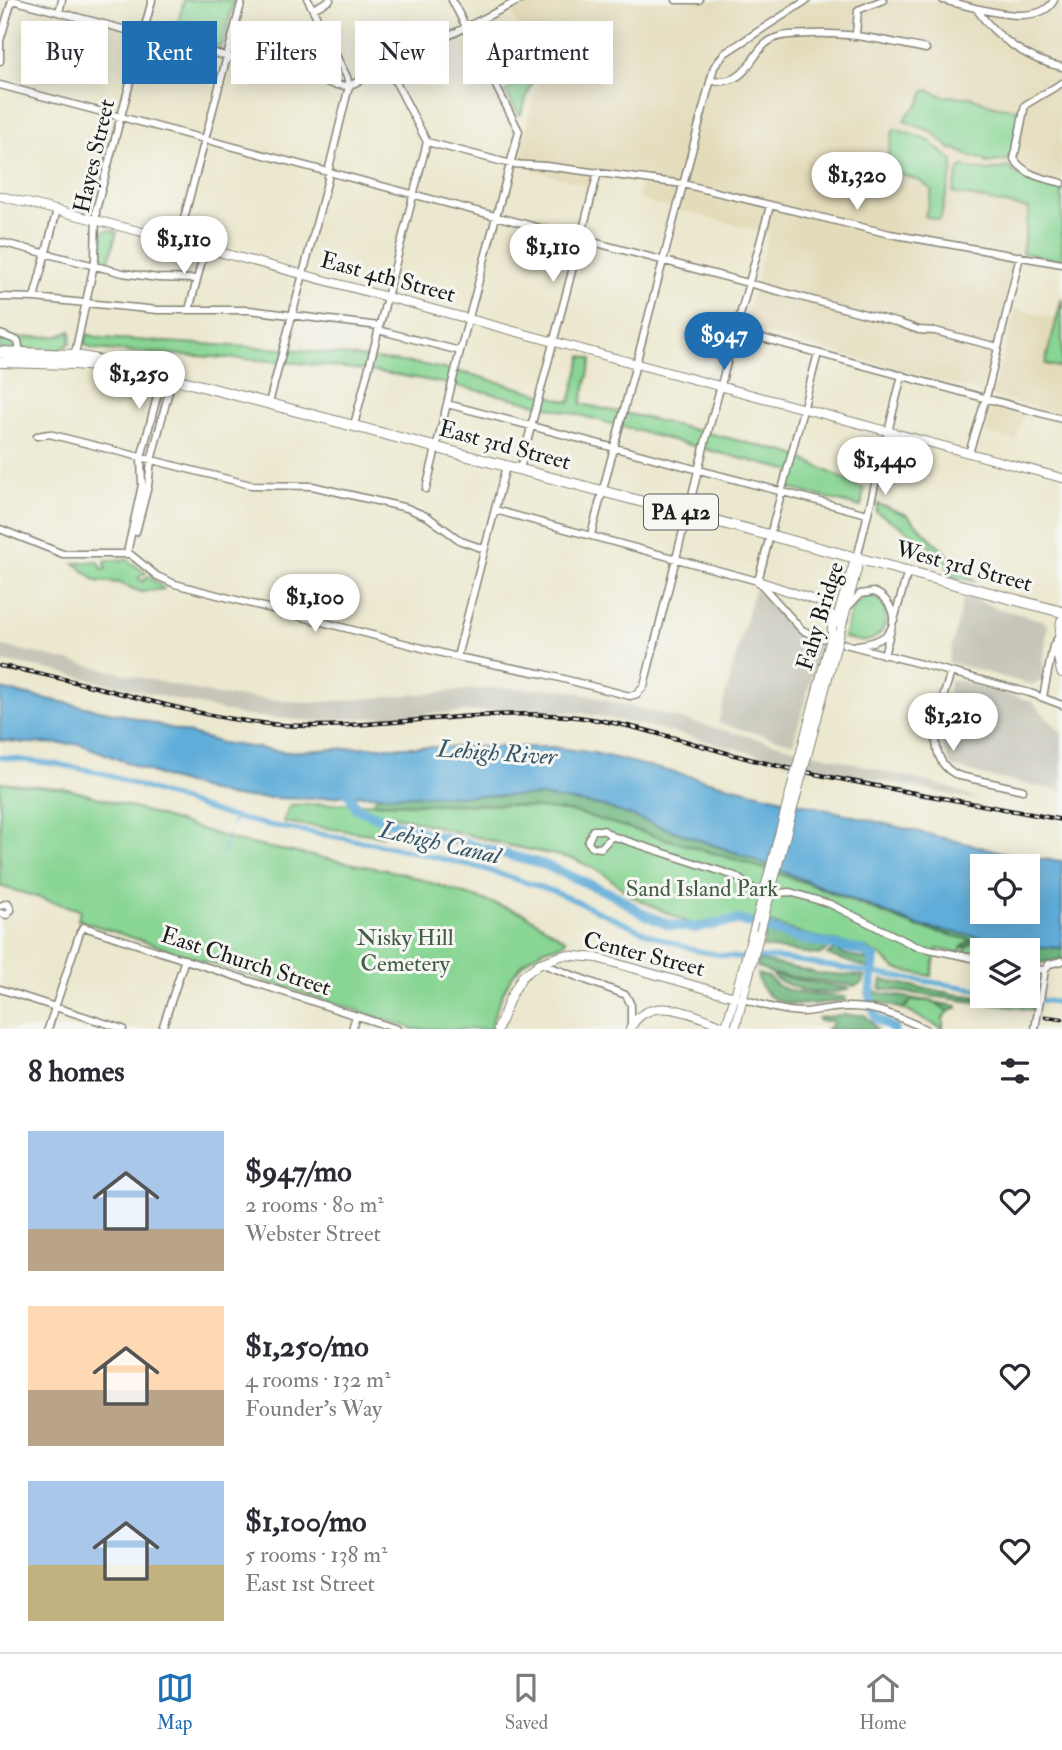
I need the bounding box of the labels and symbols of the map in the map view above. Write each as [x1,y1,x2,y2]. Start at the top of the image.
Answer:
street label: Hayes Street [67,96,121,216]
pin: $1,320 [800,152,914,212]
pin: $1,110 [127,216,241,276]
pin: $1,110 [496,224,610,284]
street label: East 4th Street [317,245,459,309]
pin: $947 [683,312,765,372]
pin: $1,250 [82,352,196,411]
street label: East 3rd Street [436,414,574,476]
pin: $1,440 [828,438,942,497]
road number: PA 412 [644,494,718,530]
street label: West 3rd Street [892,534,1035,598]
street label: Fahy Bridge [790,558,850,674]
pin: $1,100 [258,574,372,634]
pin: $1,210 [896,694,1010,753]
water label: Lehigh River [435,733,559,773]
water label: Lehigh Canal [376,814,506,872]
park label: Sand Island Park [626,874,778,903]
street label: East Church Street [157,920,335,1002]
park label: Nisky Hill Cemetery [356,923,454,978]
street label: Center Street [580,925,708,983]

